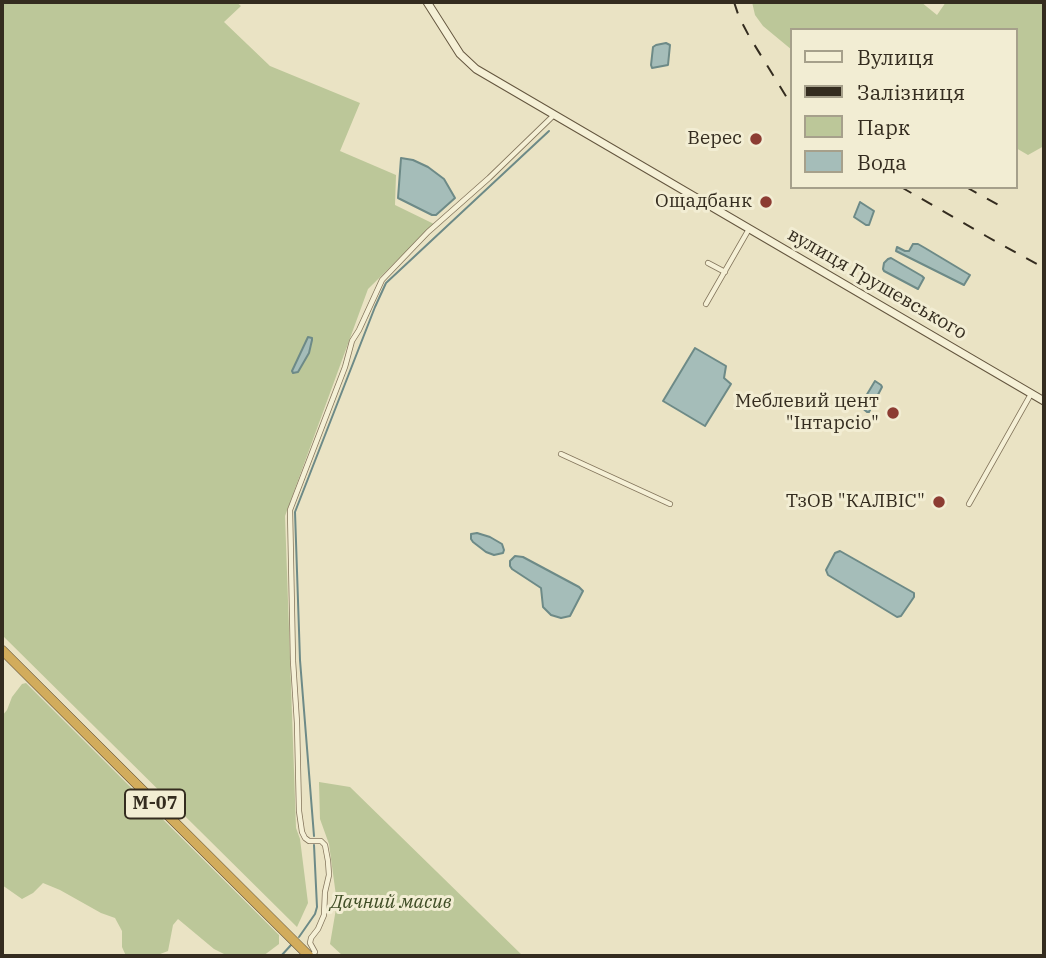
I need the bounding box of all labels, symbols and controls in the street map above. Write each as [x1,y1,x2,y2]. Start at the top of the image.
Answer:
legend [790,28,1018,189]
text: Вулиця [857,43,934,71]
text: Залізниця [857,78,965,106]
text: Парк [857,113,910,141]
place label: Верес [687,128,742,150]
marker: Верес [748,131,764,147]
text: Вода [857,148,907,176]
place label: Ощадбанк [655,191,752,213]
marker: Ощадбанк [758,194,774,210]
street label: вулиця Грушевського [783,223,971,345]
place label: Меблевий цент "Інтарсіо" [735,391,879,435]
marker: Меблевий цент "Інтарсіо" [885,405,901,421]
place label: ТзОВ "КАЛВІС" [786,491,925,513]
marker: ТзОВ "КАЛВІС" [931,494,947,510]
road number: М-07 [125,790,185,818]
park label: Дачний масив [330,892,452,914]

